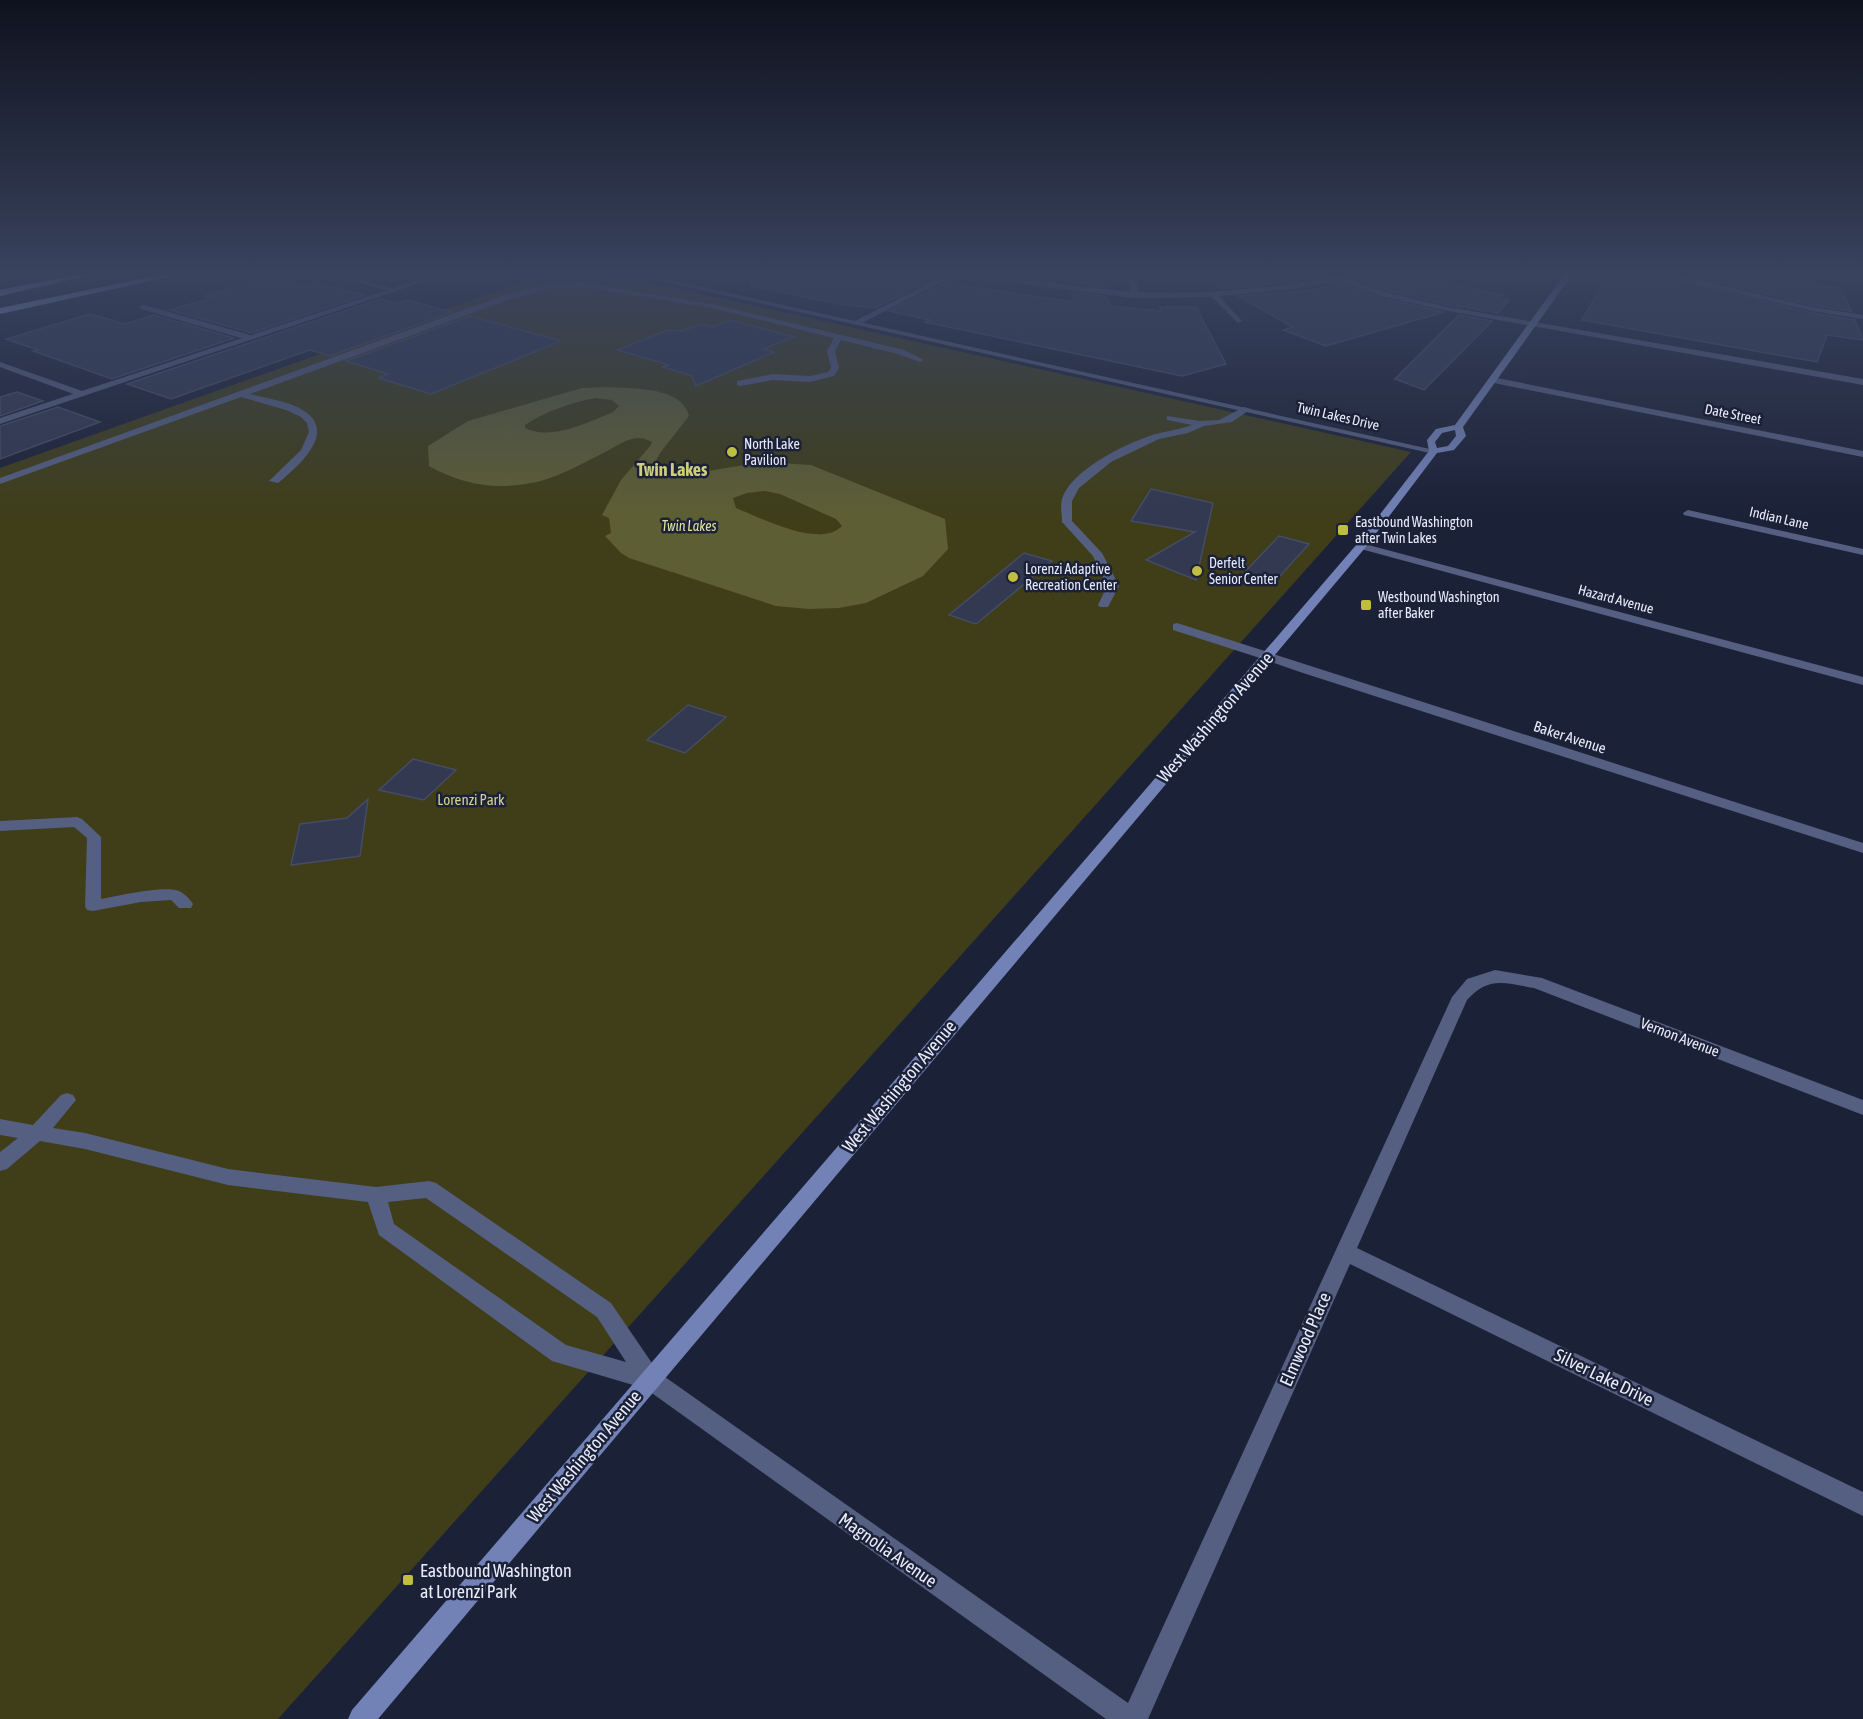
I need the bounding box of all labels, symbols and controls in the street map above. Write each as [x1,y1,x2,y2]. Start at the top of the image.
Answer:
street label: Twin Lakes Drive [1295,399,1381,433]
street label: Date Street [1703,401,1763,427]
place label: North Lake Pavilion [744,436,800,468]
marker: North Lake Pavilion [725,445,739,459]
district label: Twin Lakes [637,459,708,480]
street label: Indian Lane [1748,503,1810,533]
place label: Eastbound Washington after Twin Lakes [1355,514,1473,546]
water label: Twin Lakes [662,518,717,534]
marker: Eastbound Washington after Twin Lakes [1336,523,1350,537]
place label: Derfelt Senior Center [1209,555,1279,587]
place label: Lorenzi Adaptive Recreation Center [1025,561,1118,593]
marker: Derfelt Senior Center [1190,564,1204,578]
marker: Lorenzi Adaptive Recreation Center [1006,570,1020,584]
street label: Hazard Avenue [1576,581,1656,617]
place label: Westbound Washington after Baker [1378,589,1500,621]
marker: Westbound Washington after Baker [1359,598,1373,612]
street label: West Washington Avenue [1153,648,1277,786]
street label: Baker Avenue [1532,717,1609,757]
park label: Lorenzi Park [437,791,505,808]
street label: Vernon Avenue [1638,1014,1722,1060]
street label: West Washington Avenue [838,1016,960,1156]
street label: Elmwood Place [1275,1289,1335,1389]
street label: Silver Lake Drive [1551,1344,1657,1410]
street label: West Washington Avenue [523,1386,645,1526]
street label: Magnolia Avenue [835,1508,941,1592]
place label: Eastbound Washington at Lorenzi Park [420,1560,572,1602]
marker: Eastbound Washington at Lorenzi Park [401,1573,415,1587]

